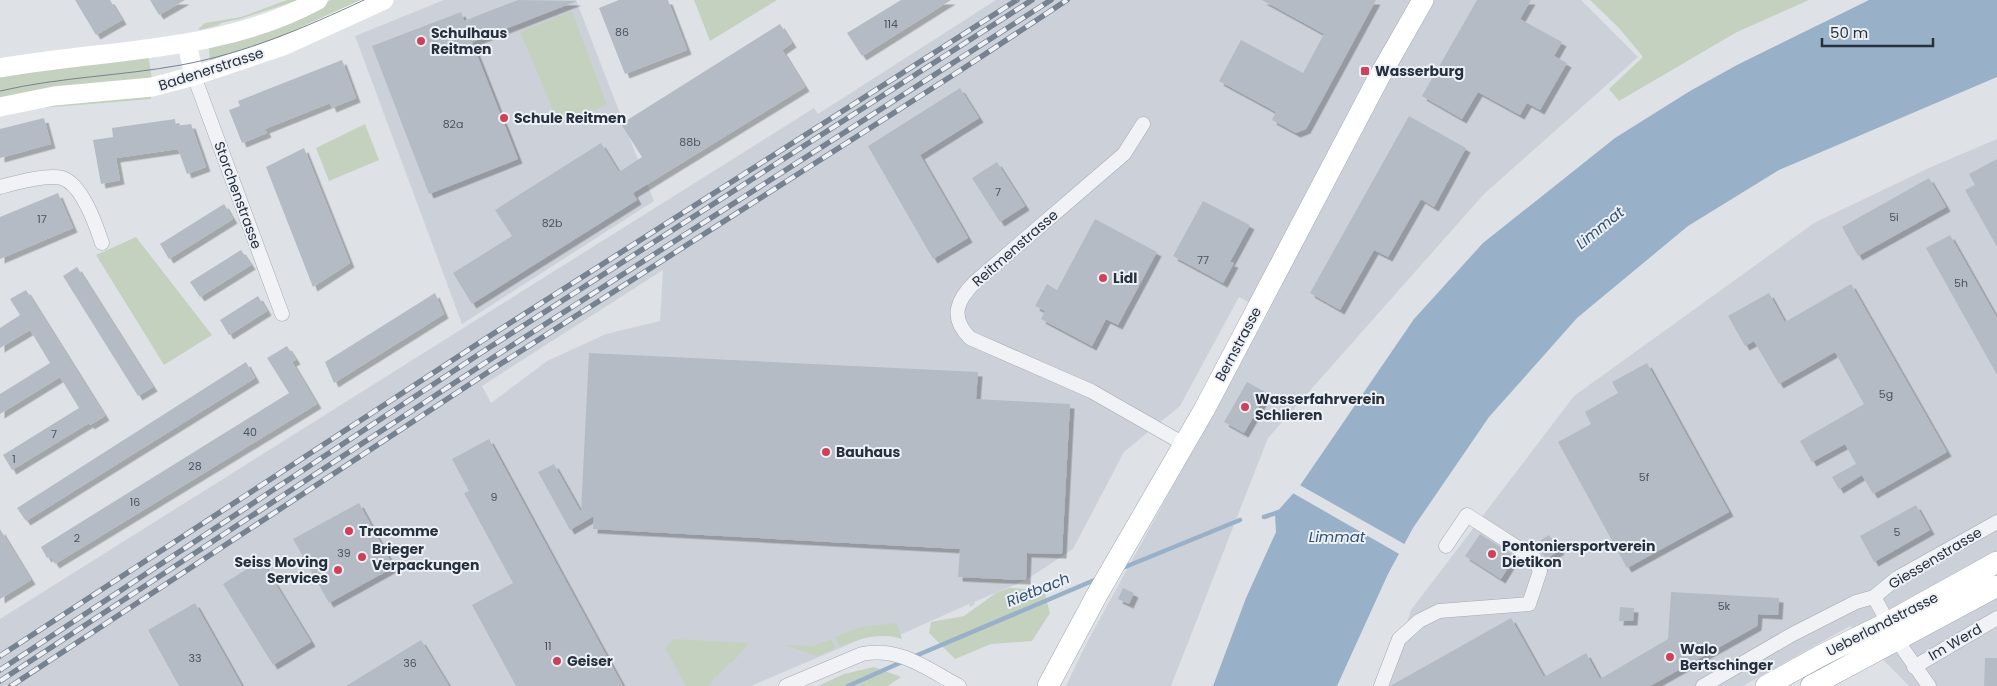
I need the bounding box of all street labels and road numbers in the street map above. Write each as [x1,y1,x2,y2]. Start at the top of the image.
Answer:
street label: Badenerstrasse [156,42,266,95]
street label: Storchenstrasse [209,138,267,252]
street label: Reitmenstrasse [968,205,1063,291]
street label: Bernstrasse [1210,303,1266,385]
street label: Giessenstrasse [1885,522,1986,594]
street label: Ueberlandstrasse [1823,587,1942,661]
street label: Im Werd [1925,619,1985,665]

